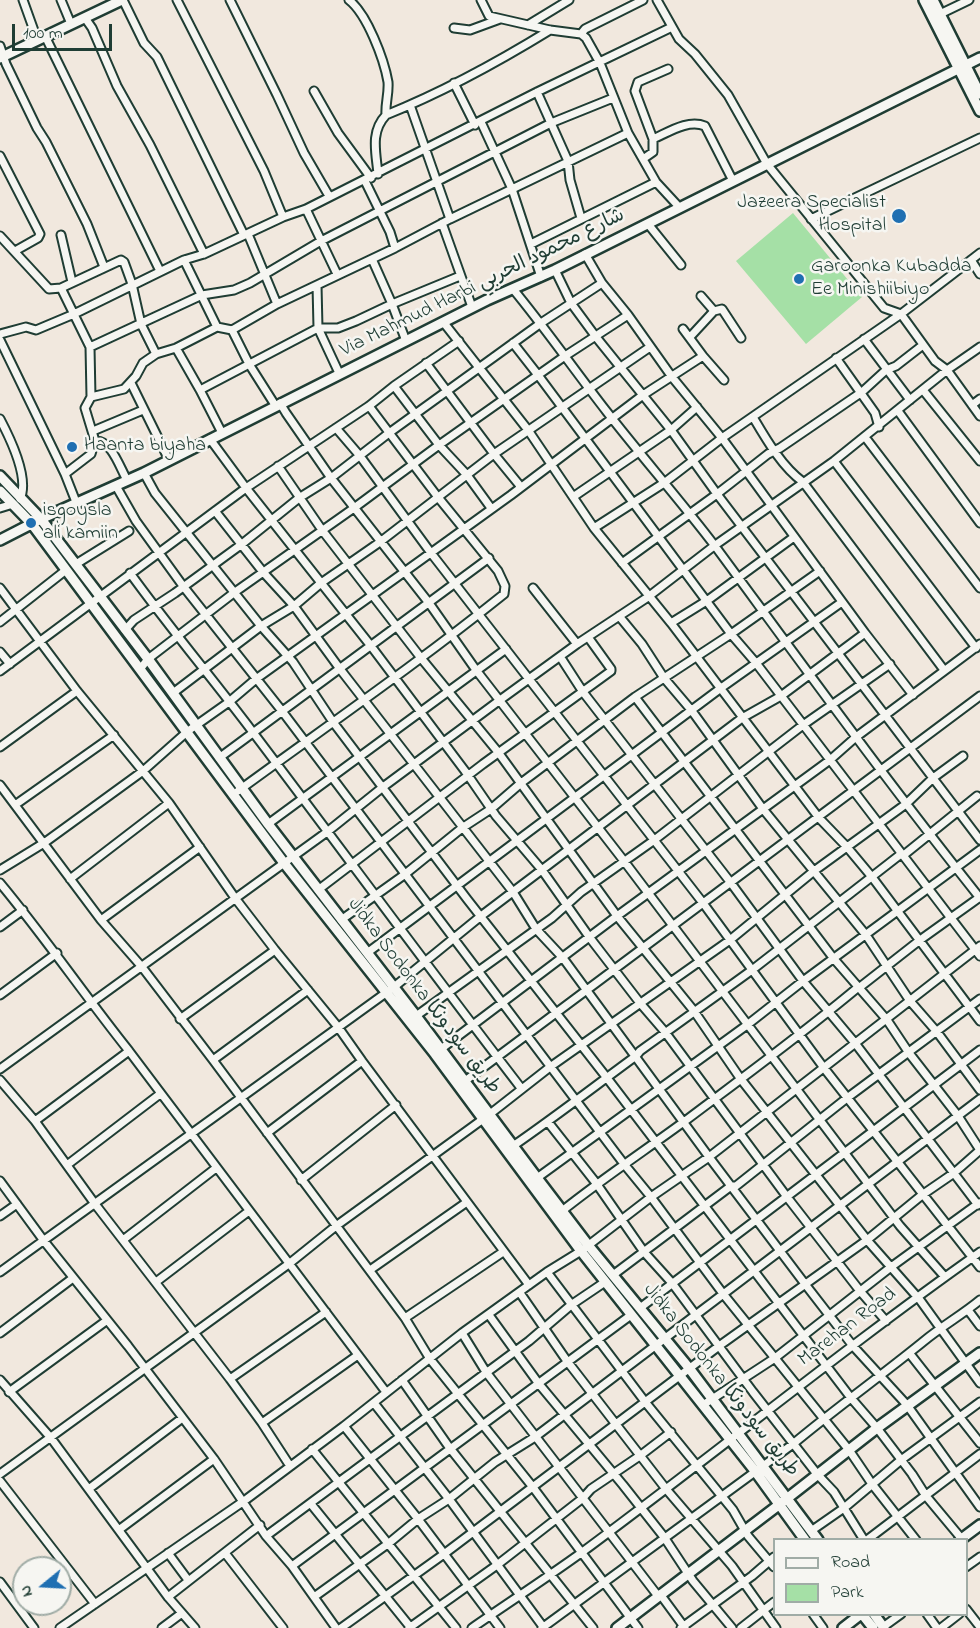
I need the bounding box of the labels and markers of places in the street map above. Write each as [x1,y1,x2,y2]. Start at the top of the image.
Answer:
place label: Jazeera Specialist Hospital [737,192,886,239]
marker: Jazeera Specialist Hospital [890,207,908,225]
place label: Garoonka Kubadda Ee Minishiibiyo [811,256,971,303]
marker: Garoonka Kubadda Ee Minishiibiyo [792,272,806,286]
place label: Haanta biyaha [84,435,206,459]
marker: Haanta biyaha [65,440,79,454]
place label: isgoysla ali kamiin [43,500,118,547]
marker: isgoysla ali kamiin [24,516,38,530]

